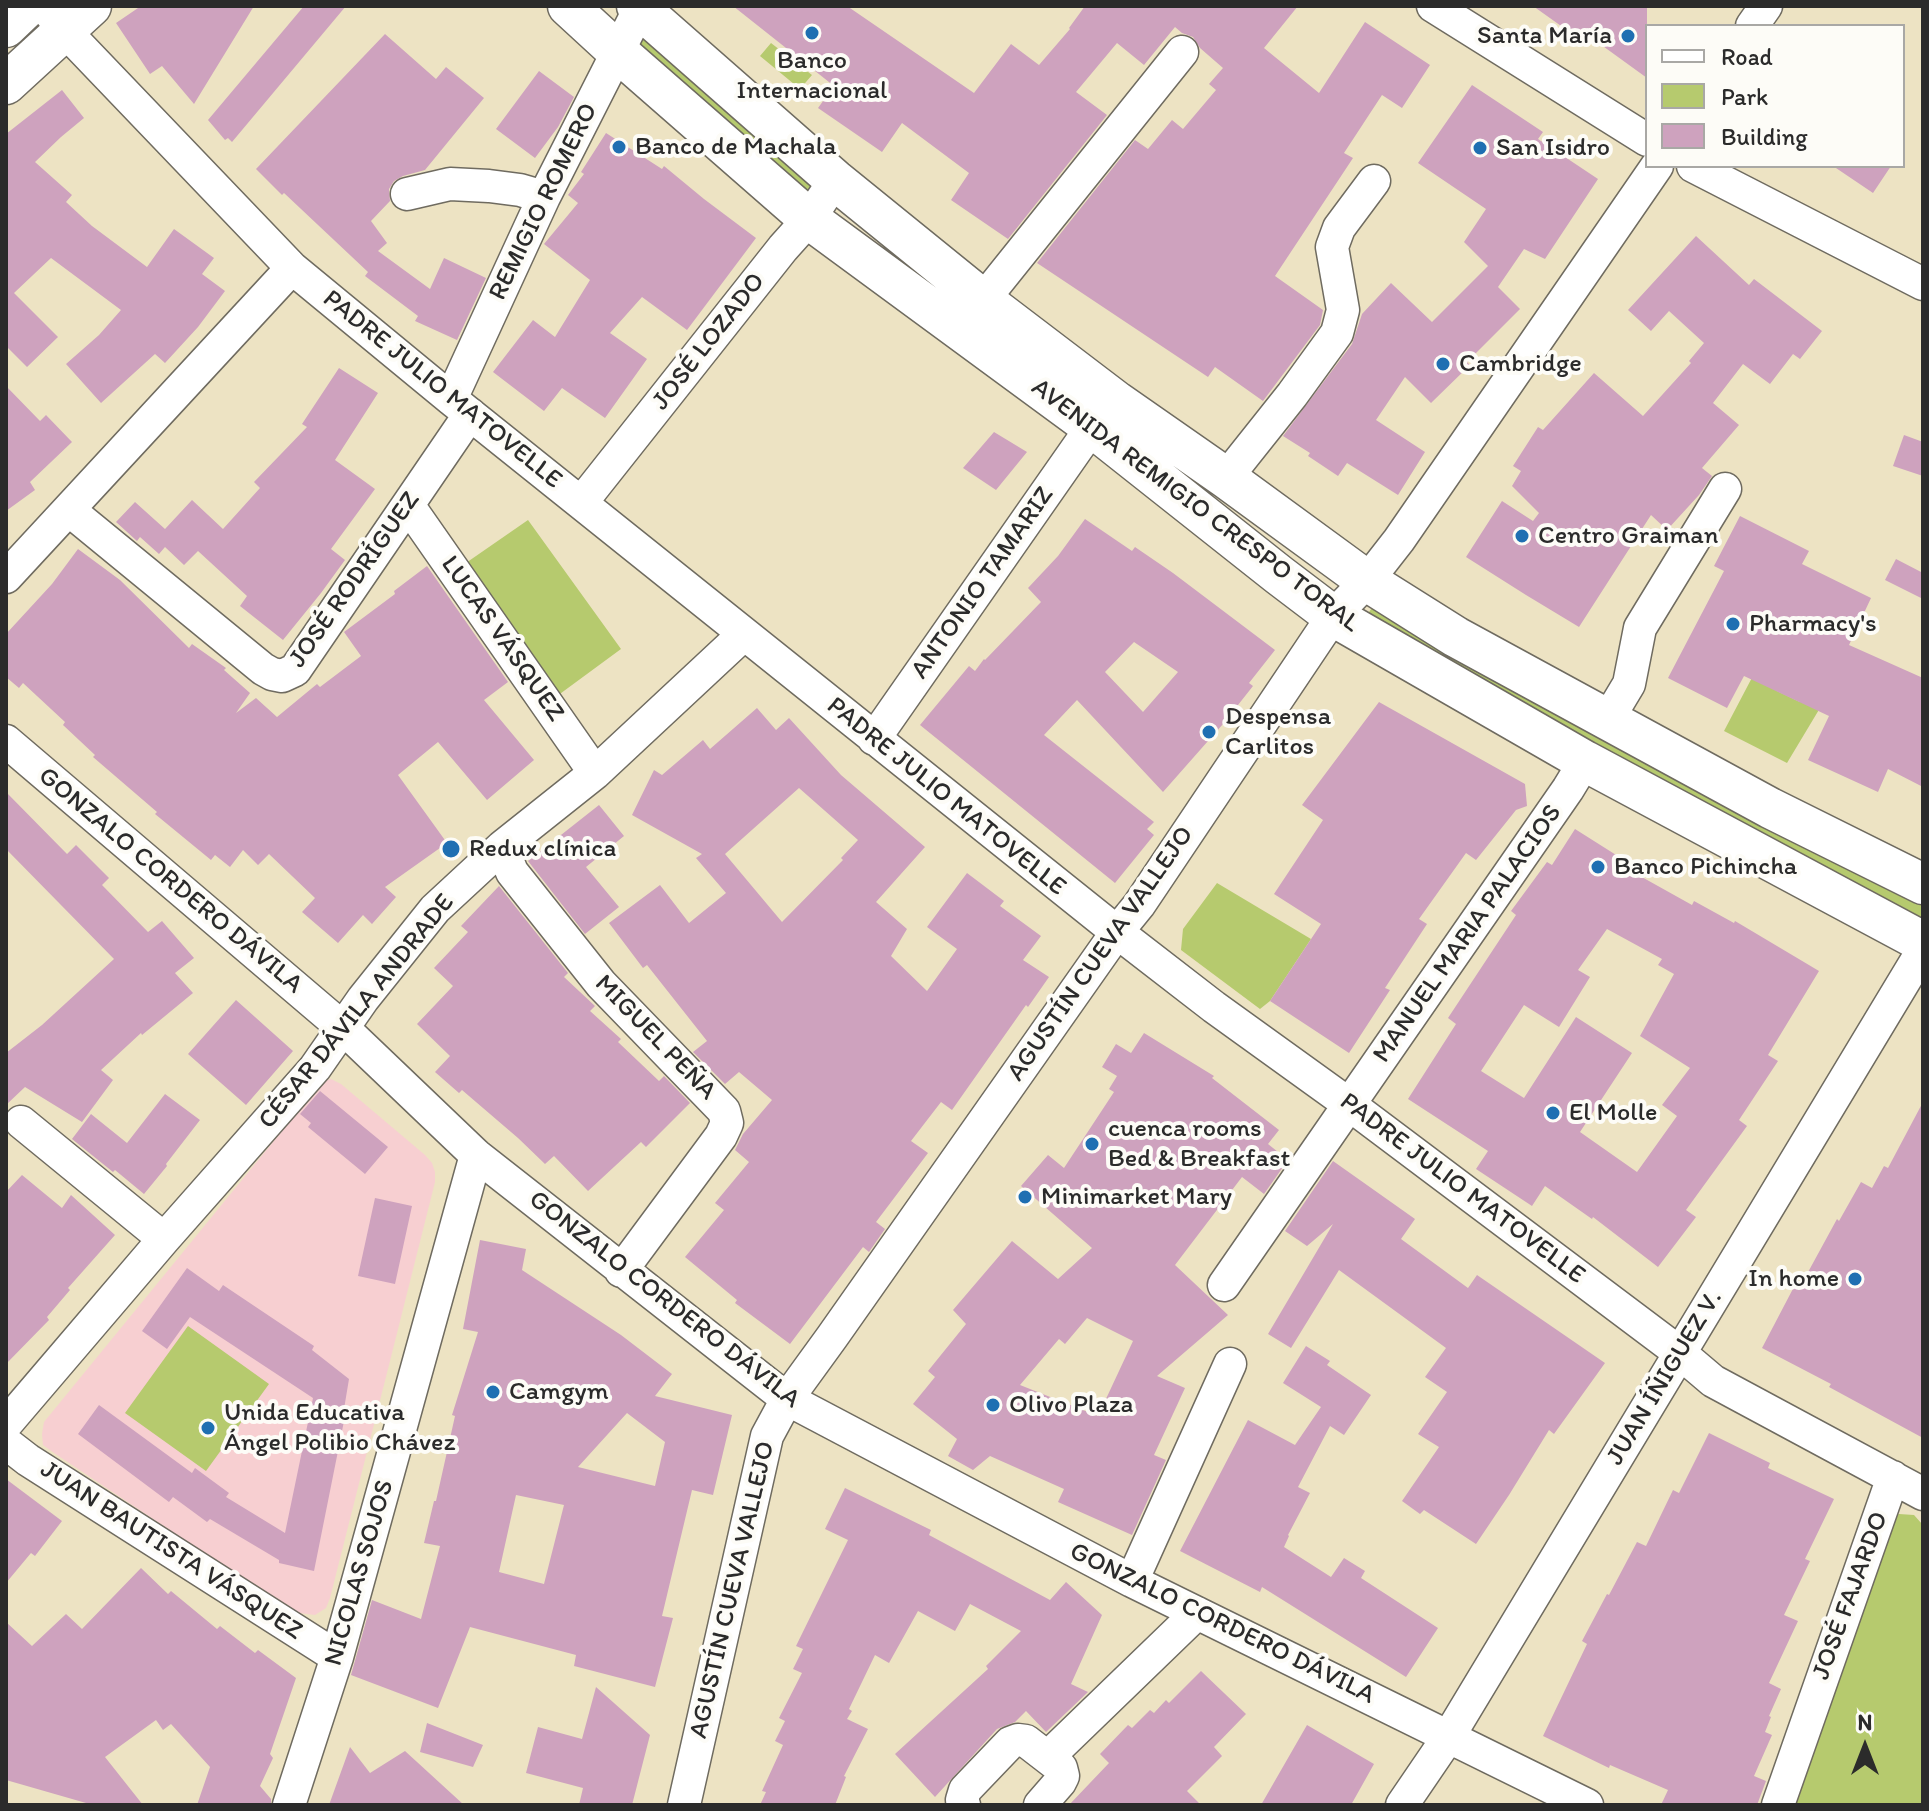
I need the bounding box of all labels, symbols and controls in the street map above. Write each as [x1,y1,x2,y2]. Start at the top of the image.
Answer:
place label: Santa María [1477,20,1612,52]
marker: Banco Internacional [803,24,821,42]
legend [1645,24,1905,168]
marker: Santa María [1619,27,1637,45]
text: Road [1721,42,1773,71]
place label: Banco Internacional [737,45,887,106]
text: Park [1721,82,1768,111]
street label: REMIGIO ROMERO [483,99,605,305]
text: Building [1721,122,1808,151]
place label: Banco de Machala [635,131,836,163]
place label: San Isidro [1496,132,1610,164]
marker: Banco de Machala [610,138,628,156]
marker: San Isidro [1471,139,1489,157]
street label: JOSÉ LOZADO [646,267,772,417]
street label: PADRE JULIO MATOVELLE [316,284,568,496]
place label: Cambridge [1459,348,1582,380]
marker: Cambridge [1434,355,1452,373]
street label: AVENIDA REMIGIO CRESPO TORAL [1025,372,1365,640]
street label: ANTONIO TAMARIZ [905,481,1061,685]
street label: JOSÉ RODRÍGUEZ [283,486,427,674]
place label: Centro Graiman [1538,520,1719,552]
marker: Centro Graiman [1513,527,1531,545]
street label: LUCAS VÁSQUEZ [433,550,571,728]
place label: Pharmacy's [1749,608,1877,640]
marker: Pharmacy's [1724,615,1742,633]
street label: PADRE JULIO MATOVELLE [820,691,1072,903]
place label: Despensa Carlitos [1225,701,1331,762]
marker: Despensa Carlitos [1200,723,1218,741]
street label: GONZALO CORDERO DÁVILA [31,761,309,1001]
street label: MANUEL MARIA PALACIOS [1367,799,1569,1069]
street label: AGUSTÍN CUEVA VALLEJO [1001,821,1201,1087]
place label: Redux clínica [469,833,616,865]
marker: Redux clínica [440,838,462,860]
place label: Banco Pichincha [1614,851,1797,883]
marker: Banco Pichincha [1589,858,1607,876]
street label: CÉSAR DÁVILA ANDRADE [253,888,461,1136]
street label: MIGUEL PEÑA [587,969,723,1107]
street label: PADRE JULIO MATOVELLE [1333,1087,1591,1291]
place label: El Molle [1569,1097,1657,1129]
marker: El Molle [1544,1104,1562,1122]
place label: cuenca rooms Bed & Breakfast [1108,1113,1290,1174]
marker: cuenca rooms Bed & Breakfast [1083,1135,1101,1153]
place label: Minimarket Mary [1041,1181,1232,1213]
street label: GONZALO CORDERO DÁVILA [522,1184,806,1416]
marker: Minimarket Mary [1016,1188,1034,1206]
place label: In home [1748,1263,1839,1295]
marker: In home [1846,1270,1864,1288]
street label: JUAN ÍÑIGUEZ V. [1600,1285,1730,1471]
place label: Camgym [509,1376,609,1408]
marker: Camgym [484,1383,502,1401]
place label: Olivo Plaza [1009,1389,1133,1421]
marker: Olivo Plaza [984,1396,1002,1414]
place label: Unida Educativa Ángel Polibio Chávez [224,1397,456,1458]
marker: Unida Educativa Ángel Polibio Chávez [199,1419,217,1437]
street label: AGUSTÍN CUEVA VALLEJO [684,1438,782,1742]
street label: JUAN BAUTISTA VÁSQUEZ [34,1454,308,1648]
street label: NICOLAS SOJOS [319,1477,401,1669]
street label: JOSÉ FAJARDO [1806,1508,1896,1684]
street label: GONZALO CORDERO DÁVILA [1064,1536,1380,1712]
north arrow [1825,1707,1905,1787]
text: N [1858,1709,1872,1736]

